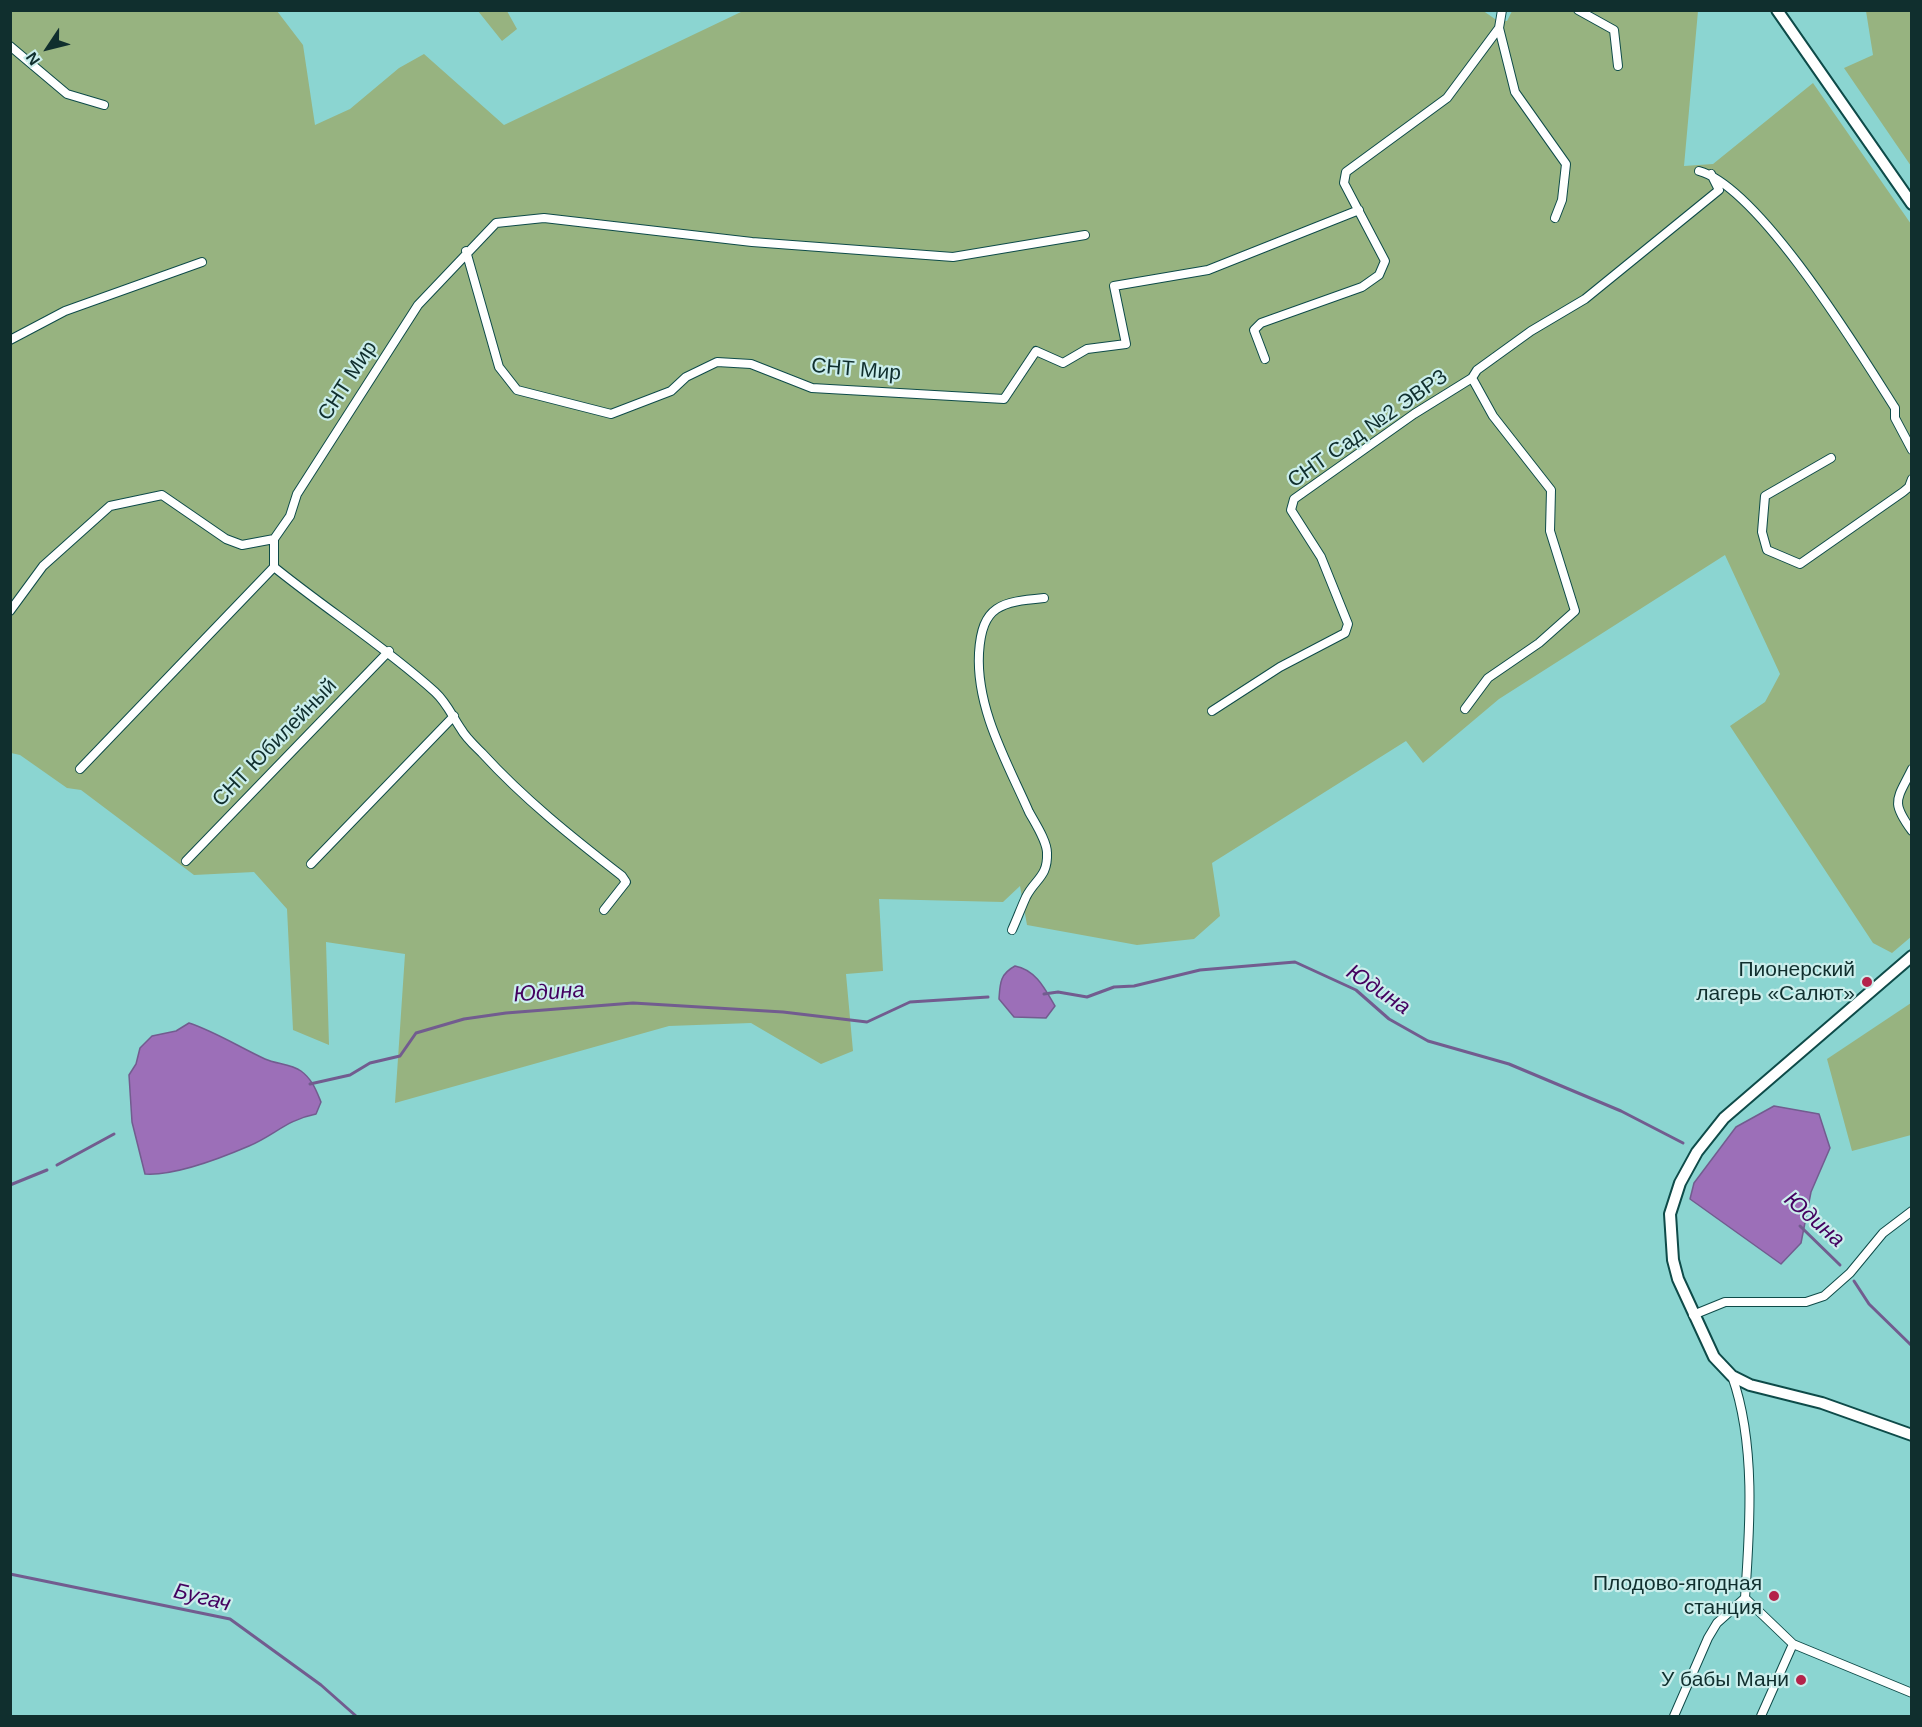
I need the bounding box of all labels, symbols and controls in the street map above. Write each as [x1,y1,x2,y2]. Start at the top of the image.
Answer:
north arrow [18,18,78,78]
text: N [23,49,43,68]
street label: СНТ Мир [313,336,383,426]
street label: СНТ Мир [810,354,902,386]
street label: СНТ Сад №2 ЭВРЗ [1283,364,1453,494]
street label: СНТ Юбилейный [208,674,342,812]
place label: Пионерский лагерь «Салют» [1696,957,1855,1007]
water label: Юдина [1341,959,1415,1021]
marker: Пионерский лагерь «Салют» [1860,975,1874,989]
water label: Юдина [513,977,585,1009]
water label: Юдина [1778,1187,1850,1253]
place label: Плодово-ягодная станция [1593,1571,1762,1621]
water label: Бугач [171,1578,233,1618]
marker: Плодово-ягодная станция [1767,1589,1781,1603]
place label: У бабы Мани [1661,1667,1789,1693]
marker: У бабы Мани [1794,1673,1808,1687]

